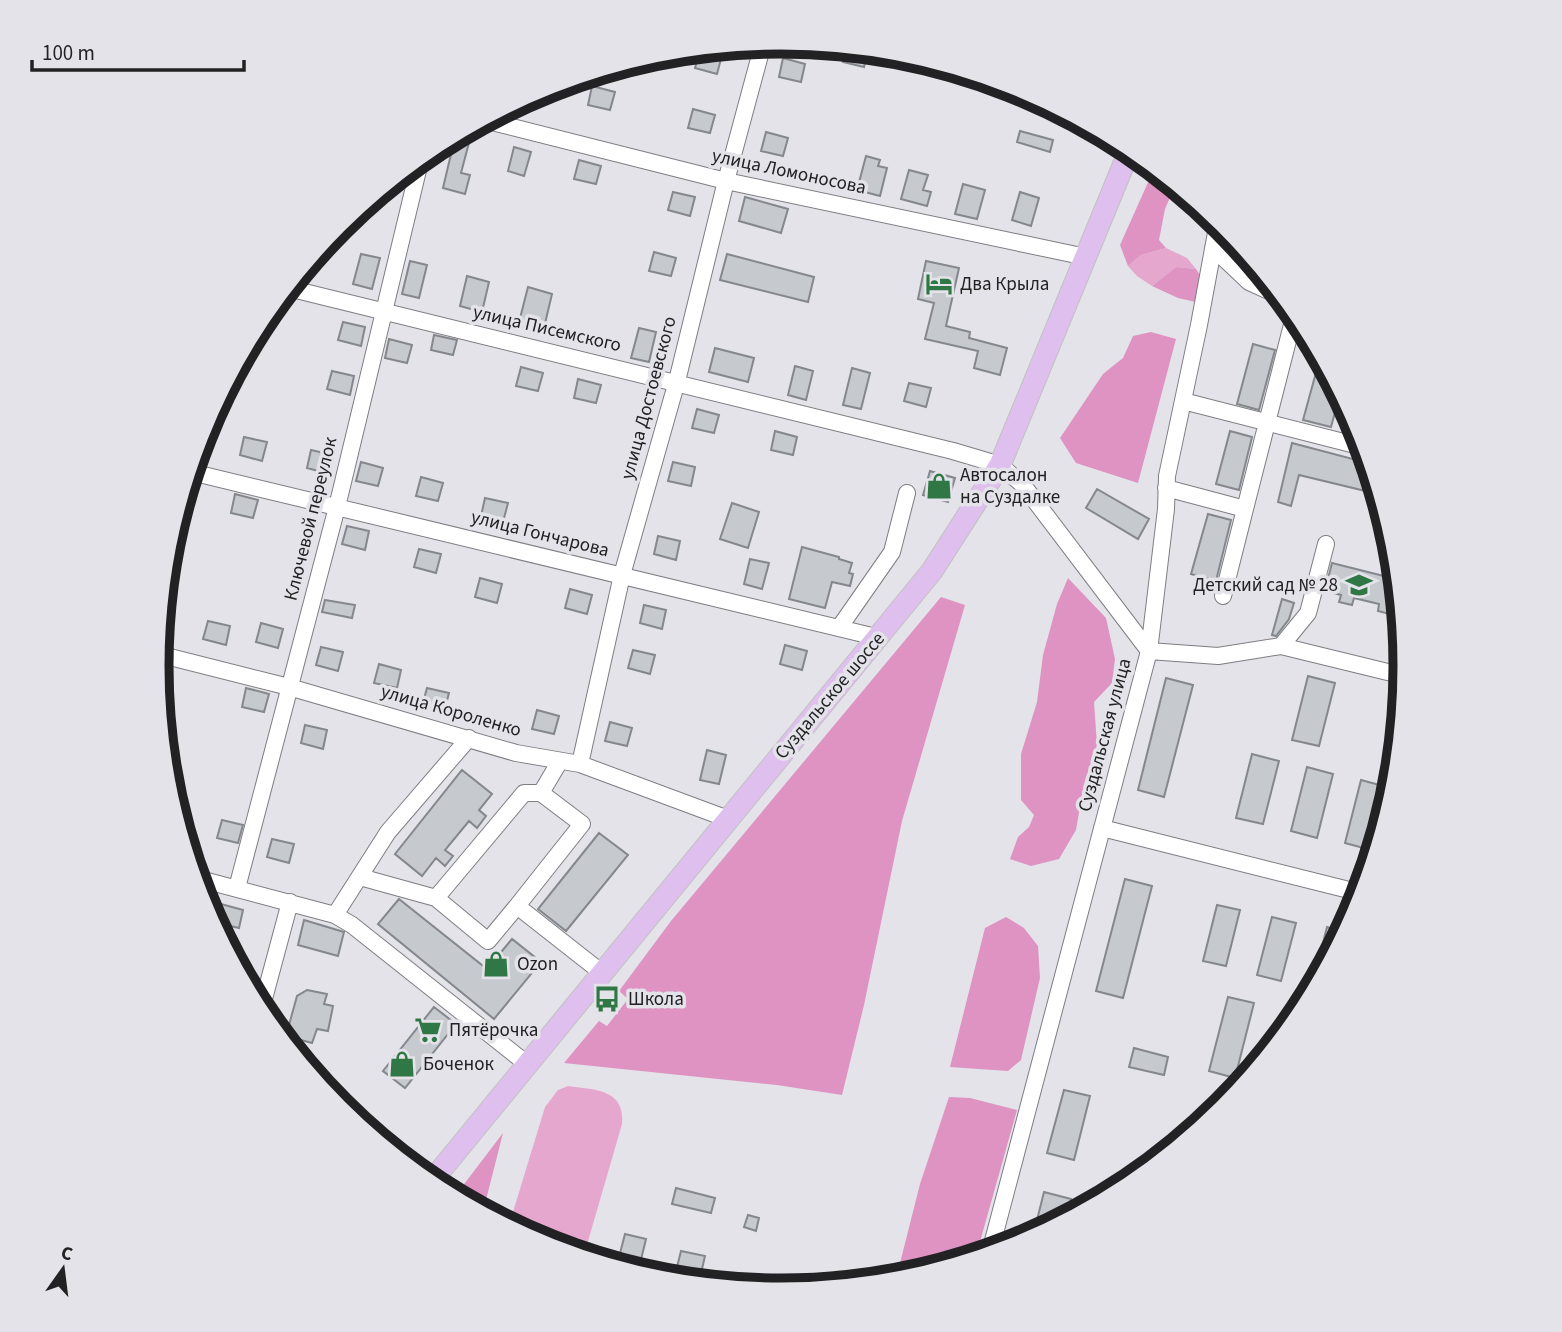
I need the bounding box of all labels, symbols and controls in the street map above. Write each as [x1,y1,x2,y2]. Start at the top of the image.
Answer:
scale bar [32,28,243,72]
text: 100 m [42,38,95,68]
street label: улица Ломоносова [709,142,869,202]
hotel icon: Два Крыла [924,269,954,299]
place label: Два Крыла [960,271,1049,298]
street label: улица Писемского [470,299,624,359]
street label: улица Достоевского [614,313,684,483]
street label: Ключевой переулок [278,434,345,604]
place label: Автосалон на Суздалке [960,462,1060,511]
shop icon: Автосалон на Суздалке [924,471,954,501]
street label: улица Гончарова [468,504,612,564]
school or university icon: Детский сад № 28 [1344,570,1374,600]
place label: Детский сад № 28 [1193,572,1338,599]
street label: Суздальское шоссе [769,626,891,766]
street label: Суздальская улица [1072,655,1138,815]
street label: улица Короленко [377,678,525,744]
shop icon: Ozon [481,949,511,979]
place label: Ozon [517,951,558,978]
bus stop icon: Школа [592,984,622,1014]
place label: Школа [628,986,684,1013]
supermarket icon: Пятёрочка [413,1015,443,1045]
place label: Пятёрочка [449,1017,538,1044]
shop icon: Боченок [387,1049,417,1079]
place label: Боченок [423,1051,494,1078]
north arrow [28,1234,98,1304]
text: С [58,1240,75,1268]

